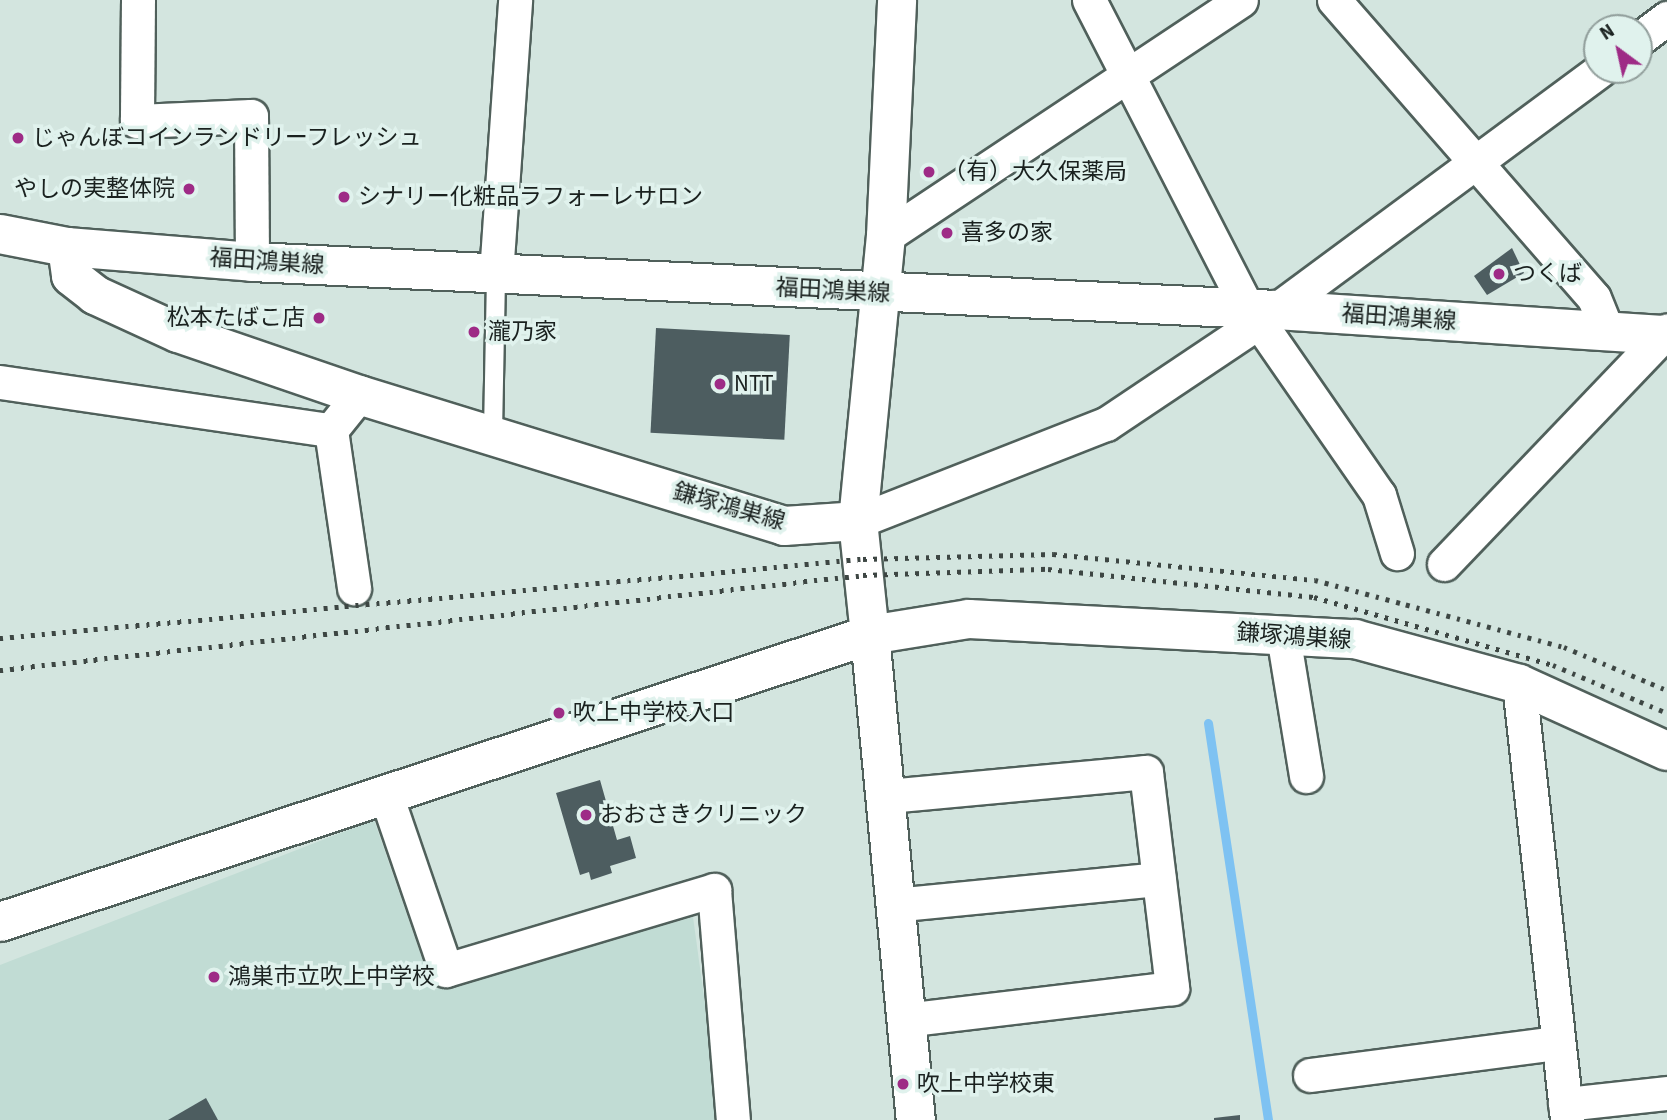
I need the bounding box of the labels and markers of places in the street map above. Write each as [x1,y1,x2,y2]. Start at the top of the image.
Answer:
place label: じゃんぼコインランドリーフレッシュ [32,124,423,152]
marker: じゃんぼコインランドリーフレッシュ [10,130,26,146]
place label: （有）大久保薬局 [943,158,1127,186]
marker: （有）大久保薬局 [921,164,937,180]
place label: やしの実整体院 [14,175,175,203]
marker: やしの実整体院 [181,181,197,197]
place label: シナリー化粧品ラフォーレサロン [358,183,703,211]
marker: シナリー化粧品ラフォーレサロン [336,189,352,205]
place label: 喜多の家 [961,219,1053,247]
marker: 喜多の家 [939,225,955,241]
place label: つくば [1513,260,1582,288]
marker: つくば [1491,266,1507,282]
place label: 松本たばこ店 [167,304,305,332]
marker: 松本たばこ店 [311,310,327,326]
place label: 瀧乃家 [488,318,557,346]
marker: 瀧乃家 [466,324,482,340]
place label: NTT [734,370,774,398]
marker: NTT [712,376,728,392]
place label: 吹上中学校入口 [573,699,734,727]
marker: 吹上中学校入口 [551,705,567,721]
place label: おおさきクリニック [600,801,807,829]
marker: おおさきクリニック [578,807,594,823]
place label: 鴻巣市立吹上中学校 [228,963,435,991]
marker: 鴻巣市立吹上中学校 [206,969,222,985]
place label: 吹上中学校東 [917,1070,1055,1098]
marker: 吹上中学校東 [895,1076,911,1092]

